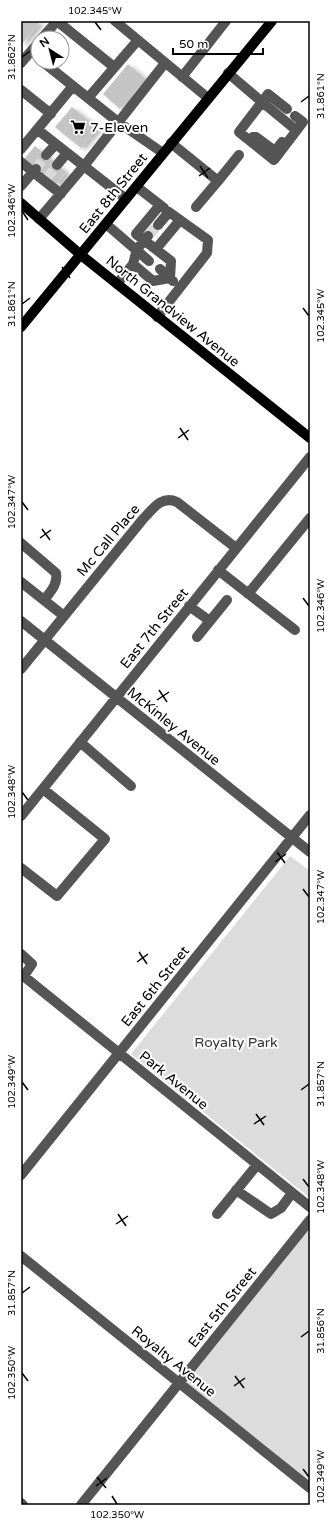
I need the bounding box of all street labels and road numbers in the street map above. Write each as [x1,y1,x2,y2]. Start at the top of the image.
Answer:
street label: East 8th Street [76,149,151,237]
street label: North Grandview Avenue [102,252,243,371]
street label: Mc Call Place [73,501,143,580]
street label: East 7th Street [117,584,192,672]
street label: McKinley Avenue [124,684,224,769]
street label: East 6th Street [118,942,193,1030]
street label: Park Avenue [136,1047,212,1113]
street label: East 5th Street [185,1263,260,1351]
street label: Royalty Avenue [128,1322,219,1401]

